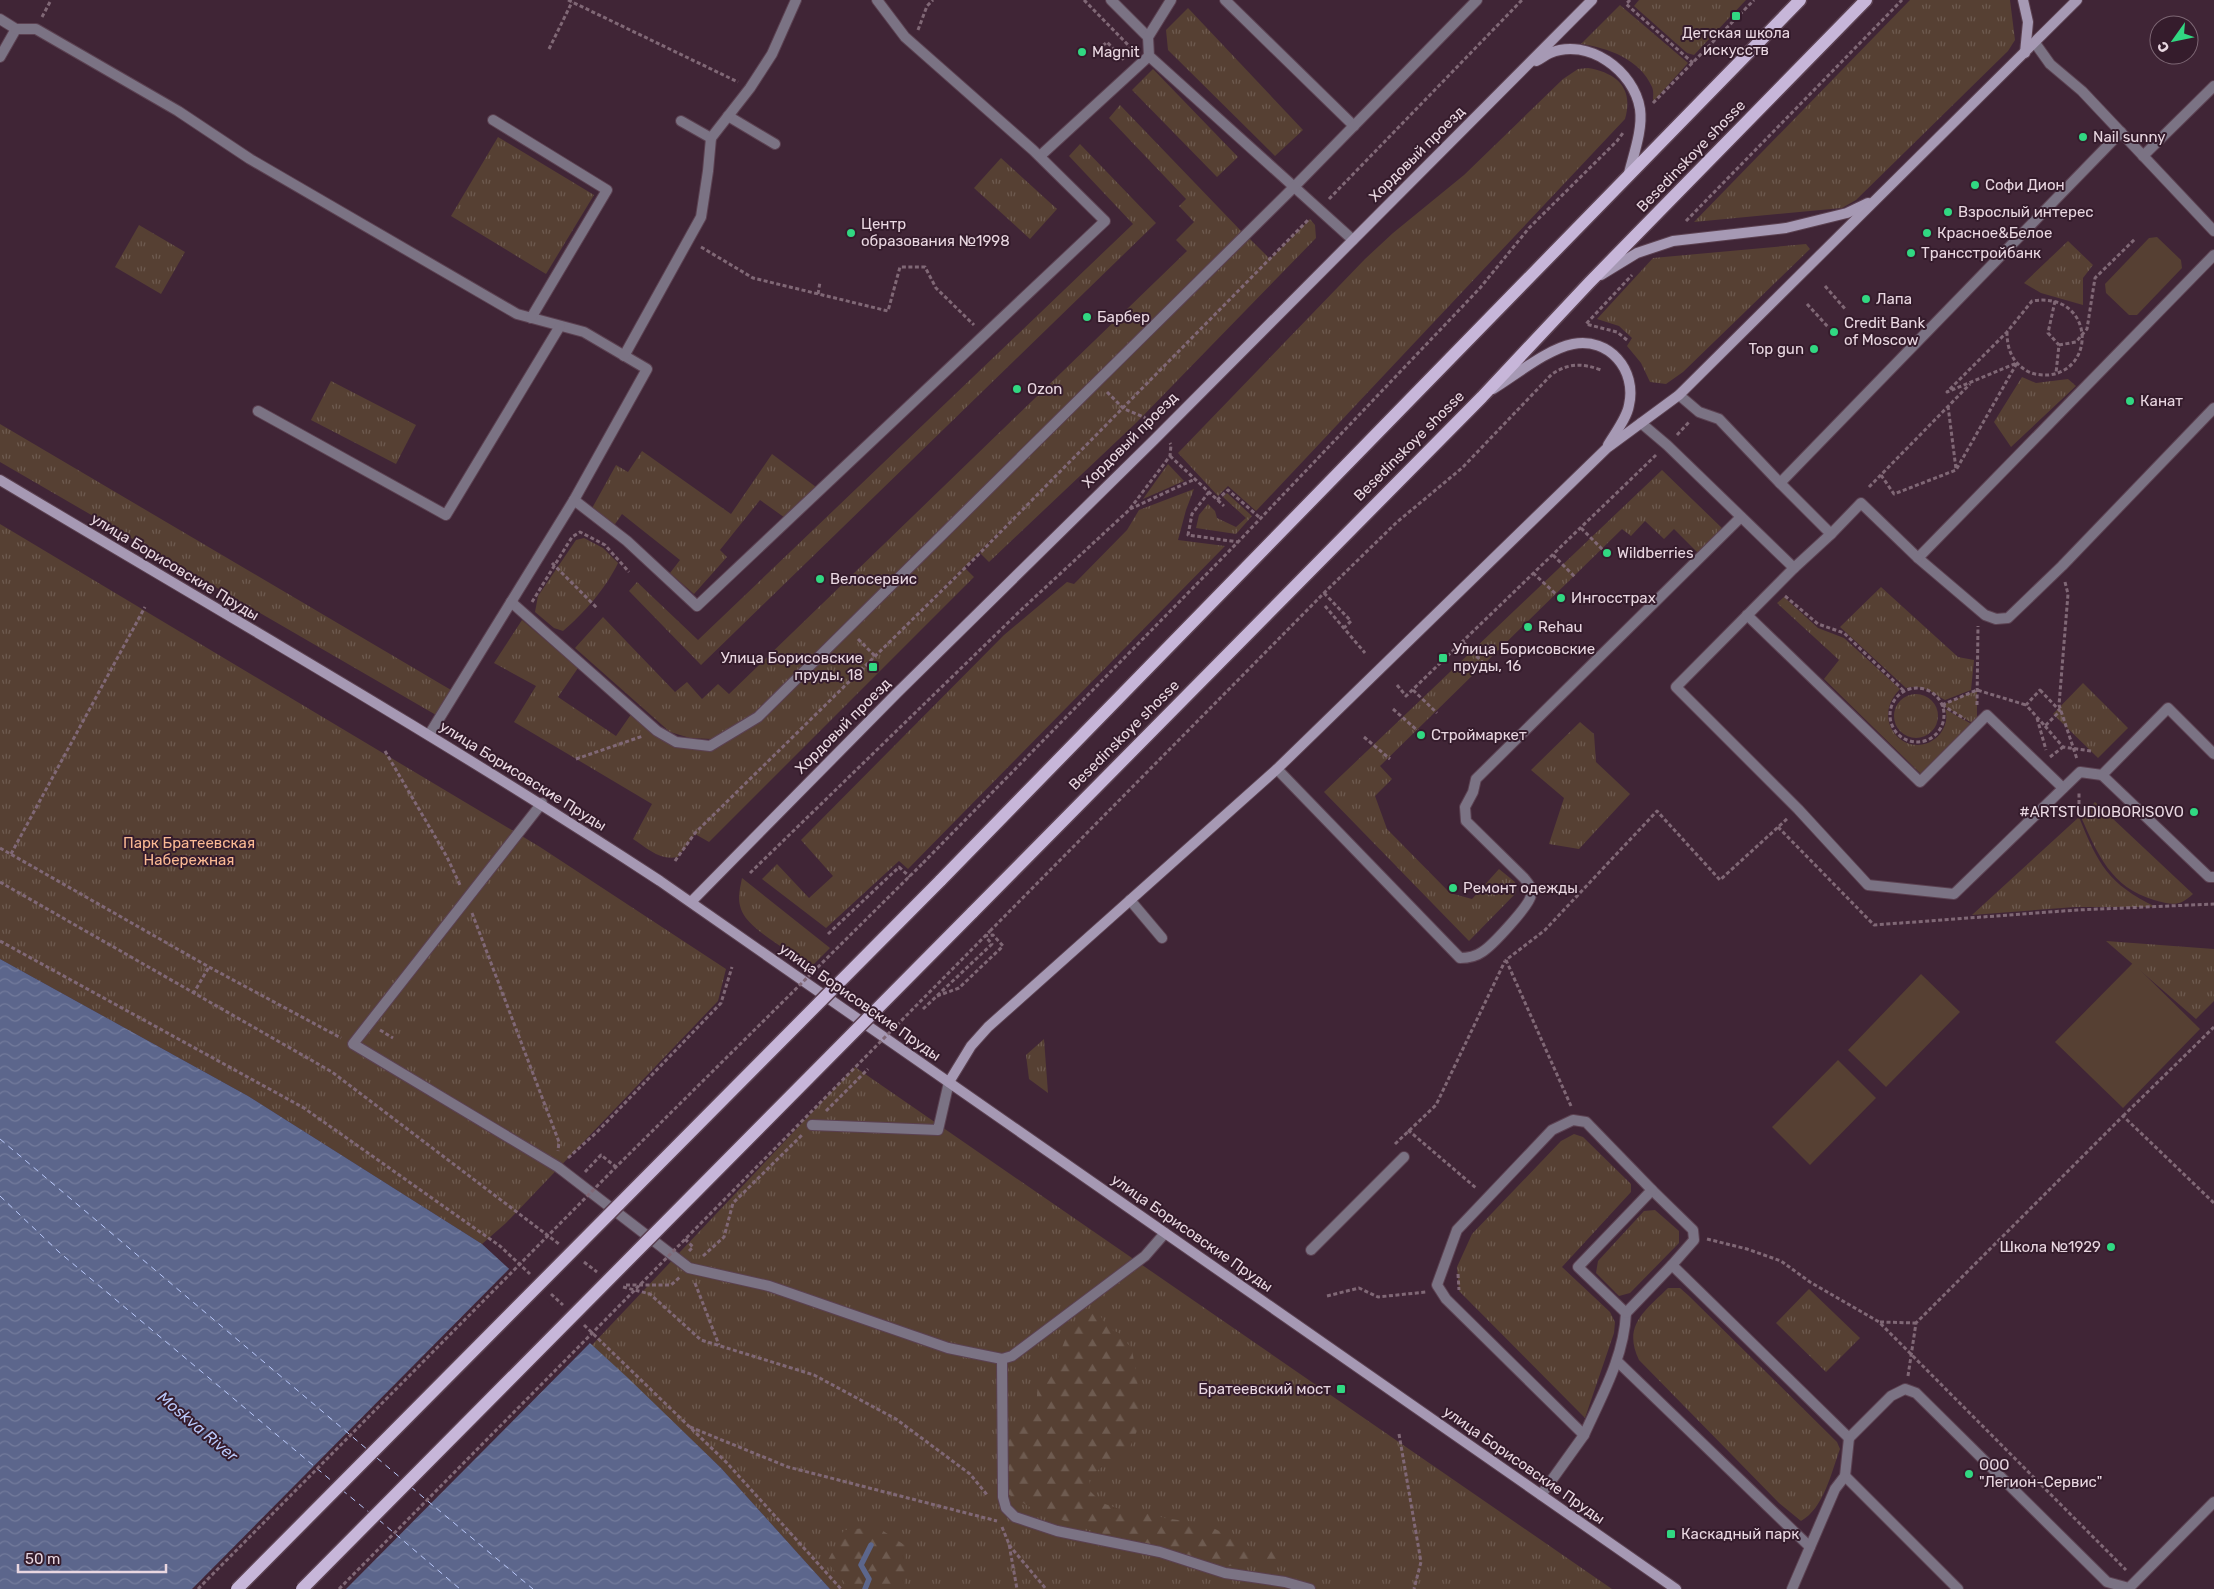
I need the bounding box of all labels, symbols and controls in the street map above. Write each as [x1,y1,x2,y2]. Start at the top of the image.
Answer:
marker: Детская школа искусств [1730,10,1742,22]
north arrow [2149,15,2199,65]
place label: Детская школа искусств [1682,24,1790,59]
text: С [2154,38,2173,56]
place label: Magnit [1092,43,1140,61]
marker: Magnit [1076,46,1088,58]
street label: Besedinskoye shosse [1633,96,1749,216]
street label: Хордовый проезд [1365,102,1469,206]
place label: Nail sunny [2093,128,2166,146]
marker: Nail sunny [2077,131,2089,143]
place label: Софи Дион [1985,176,2065,194]
marker: Софи Дион [1969,179,1981,191]
place label: Взрослый интерес [1958,203,2094,221]
marker: Взрослый интерес [1942,206,1954,218]
place label: Центр образования №1998 [861,215,1010,250]
place label: Красное&Белое [1937,224,2052,242]
marker: Центр образования №1998 [845,227,857,239]
marker: Красное&Белое [1921,227,1933,239]
place label: Трансстройбанк [1921,244,2041,262]
marker: Трансстройбанк [1905,247,1917,259]
place label: Лапа [1876,290,1912,308]
marker: Лапа [1860,293,1872,305]
place label: Барбер [1097,308,1150,326]
marker: Барбер [1081,311,1093,323]
place label: Credit Bank of Moscow [1844,314,1925,349]
marker: Credit Bank of Moscow [1828,326,1840,338]
place label: Top gun [1748,340,1804,358]
marker: Top gun [1808,343,1820,355]
place label: Ozon [1027,380,1062,398]
marker: Ozon [1011,383,1023,395]
street label: Besedinskoye shosse [1350,387,1468,505]
street label: Хордовый проезд [1078,388,1182,492]
place label: Канат [2140,392,2183,410]
marker: Канат [2124,395,2136,407]
street label: улица Борисовские Пруды [88,510,262,624]
place label: Wildberries [1617,544,1694,562]
marker: Wildberries [1601,547,1613,559]
place label: Велосервис [830,570,917,588]
marker: Велосервис [814,573,826,585]
place label: Ингосстрах [1571,589,1656,607]
marker: Ингосстрах [1555,592,1567,604]
place label: Rehau [1538,618,1583,636]
marker: Rehau [1522,621,1534,633]
place label: Улица Борисовские пруды, 16 [1453,640,1595,675]
place label: Улица Борисовские пруды, 18 [721,649,863,684]
marker: Улица Борисовские пруды, 16 [1437,652,1449,664]
marker: Улица Борисовские пруды, 18 [867,661,879,673]
street label: Хордовый проезд [791,674,895,778]
street label: Besedinskoye shosse [1065,676,1183,794]
street label: улица Борисовские Пруды [436,717,610,835]
place label: Строймаркет [1431,726,1527,744]
marker: Строймаркет [1415,729,1427,741]
place label: #ARTSTUDIOBORISOVO [2019,803,2184,821]
marker: #ARTSTUDIOBORISOVO [2188,806,2200,818]
park label: Парк Братеевская Набережная [123,834,255,869]
place label: Ремонт одежды [1463,879,1578,897]
marker: Ремонт одежды [1447,882,1459,894]
street label: улица Борисовские Пруды [776,939,944,1065]
street label: улица Борисовские Пруды [1108,1170,1276,1296]
place label: Школа №1929 [1999,1238,2101,1256]
marker: Школа №1929 [2105,1241,2117,1253]
place label: Братеевский мост [1198,1380,1331,1398]
marker: Братеевский мост [1335,1383,1347,1395]
water label: Moskva River [154,1387,242,1466]
street label: улица Борисовские Пруды [1440,1402,1608,1528]
place label: ООО "Легион-Сервис" [1979,1456,2102,1491]
marker: ООО "Легион-Сервис" [1963,1468,1975,1480]
place label: Каскадный парк [1681,1525,1799,1543]
marker: Каскадный парк [1665,1528,1677,1540]
scale bar [18,1542,165,1574]
text: 50 m [25,1550,60,1568]

